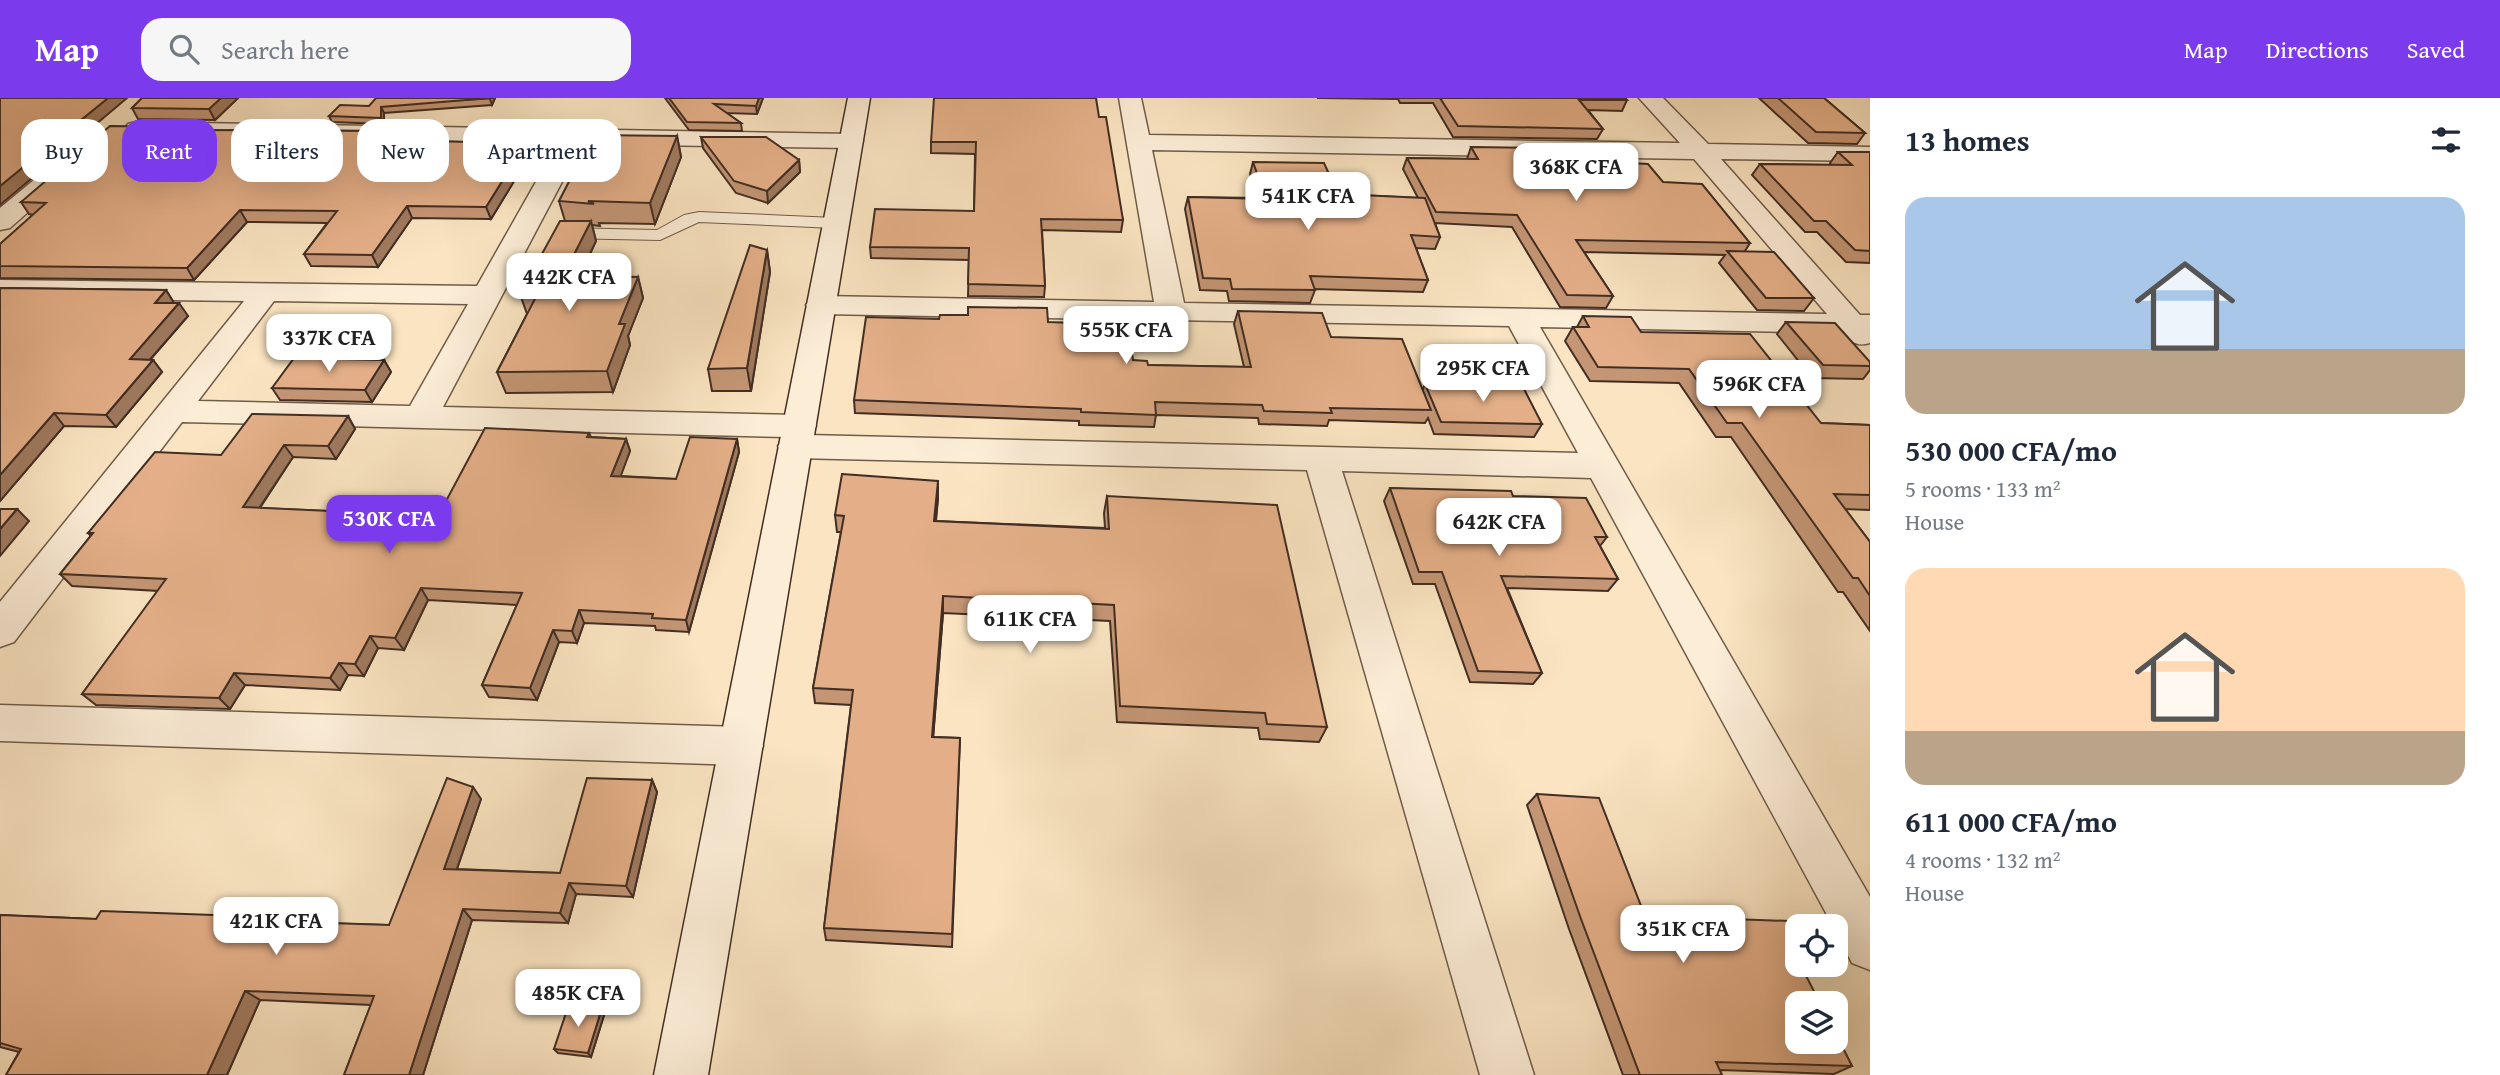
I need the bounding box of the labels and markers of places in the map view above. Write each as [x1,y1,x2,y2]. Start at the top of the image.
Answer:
pin: 368K CFA [1504,144,1648,203]
pin: 541K CFA [1236,172,1380,232]
pin: 442K CFA [497,254,641,313]
pin: 555K CFA [1054,306,1198,366]
pin: 337K CFA [257,314,401,374]
pin: 295K CFA [1411,344,1555,404]
pin: 596K CFA [1687,360,1831,420]
pin: 530K CFA [317,496,461,555]
pin: 642K CFA [1427,498,1571,558]
pin: 611K CFA [958,596,1102,655]
pin: 421K CFA [204,898,348,957]
pin: 351K CFA [1611,906,1755,965]
pin: 485K CFA [506,970,650,1029]

